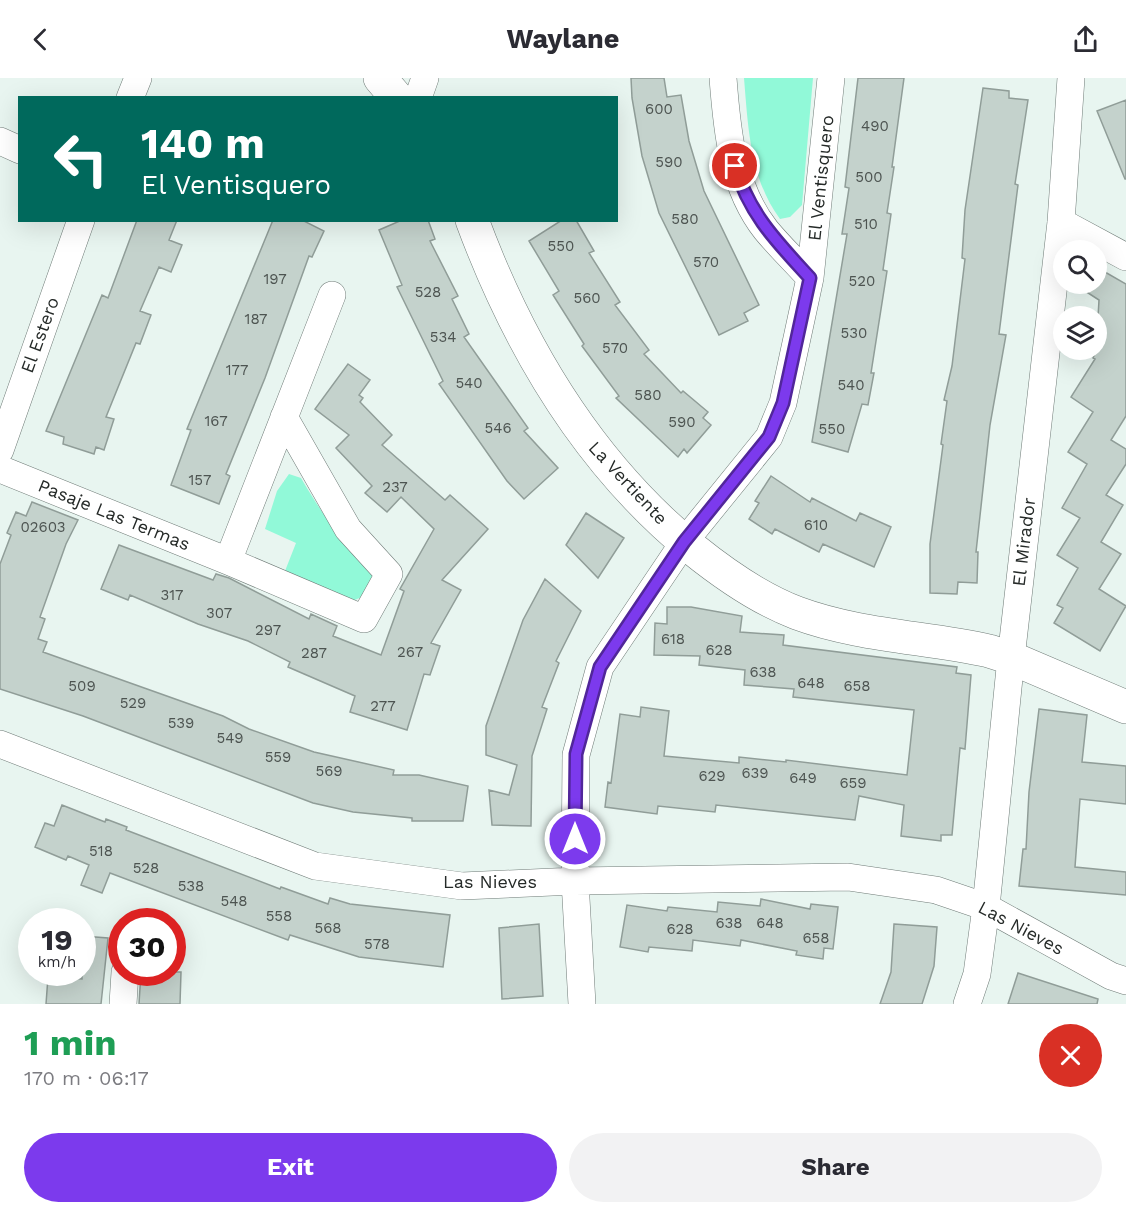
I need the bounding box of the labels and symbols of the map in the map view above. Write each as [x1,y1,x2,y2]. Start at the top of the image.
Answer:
house number: 600 [645,100,673,118]
street label: El Ventisquero [803,114,838,242]
house number: 490 [861,117,889,135]
pin [709,140,760,191]
house number: 590 [655,153,683,171]
house number: 500 [855,168,883,186]
house number: 580 [671,210,699,228]
house number: 510 [854,215,878,233]
house number: 550 [548,237,574,255]
house number: 570 [693,253,719,271]
house number: 197 [263,270,287,288]
house number: 520 [849,272,875,290]
house number: 528 [415,283,441,301]
house number: 560 [573,289,601,307]
street label: El Estero [16,294,63,376]
house number: 187 [245,310,267,328]
house number: 530 [841,324,867,342]
house number: 534 [430,328,456,346]
house number: 570 [602,339,628,357]
house number: 177 [226,361,248,379]
house number: 540 [455,374,483,392]
house number: 540 [837,376,865,394]
house number: 580 [634,386,662,404]
house number: 167 [204,412,228,430]
house number: 590 [668,413,696,431]
house number: 546 [484,419,512,437]
house number: 550 [819,420,845,438]
street label: La Vertiente [585,437,672,528]
house number: 157 [189,471,212,489]
street label: Pasaje Las Termas [35,475,193,555]
house number: 237 [382,478,408,496]
street label: El Mirador [1008,496,1039,588]
house number: 610 [804,516,828,534]
house number: 02603 [21,518,65,536]
house number: 317 [160,586,184,604]
house number: 307 [206,604,232,622]
house number: 297 [255,621,281,639]
house number: 618 [661,630,685,648]
house number: 628 [705,641,733,659]
house number: 267 [397,643,423,661]
house number: 287 [301,644,327,662]
house number: 638 [749,663,777,681]
house number: 648 [797,674,825,692]
house number: 509 [68,677,96,695]
house number: 658 [843,677,871,695]
house number: 529 [120,694,146,712]
house number: 277 [370,697,396,715]
house number: 539 [168,714,194,732]
house number: 549 [216,729,244,747]
house number: 559 [265,748,291,766]
house number: 569 [315,762,343,780]
house number: 639 [741,764,769,782]
house number: 629 [698,767,726,785]
house number: 649 [789,769,817,787]
house number: 659 [839,774,867,792]
position arrow [543,807,607,871]
house number: 518 [89,842,113,860]
house number: 528 [133,859,159,877]
street label: Las Nieves [443,871,537,892]
house number: 538 [178,877,204,895]
house number: 548 [220,892,248,910]
street label: Las Nieves [975,896,1068,959]
house number: 558 [266,907,292,925]
speed limit sign: 30 [108,908,186,986]
house number: 638 [715,914,743,932]
house number: 648 [756,914,784,932]
house number: 568 [314,919,342,937]
house number: 628 [666,920,694,938]
house number: 658 [802,929,830,947]
house number: 578 [364,935,390,953]

